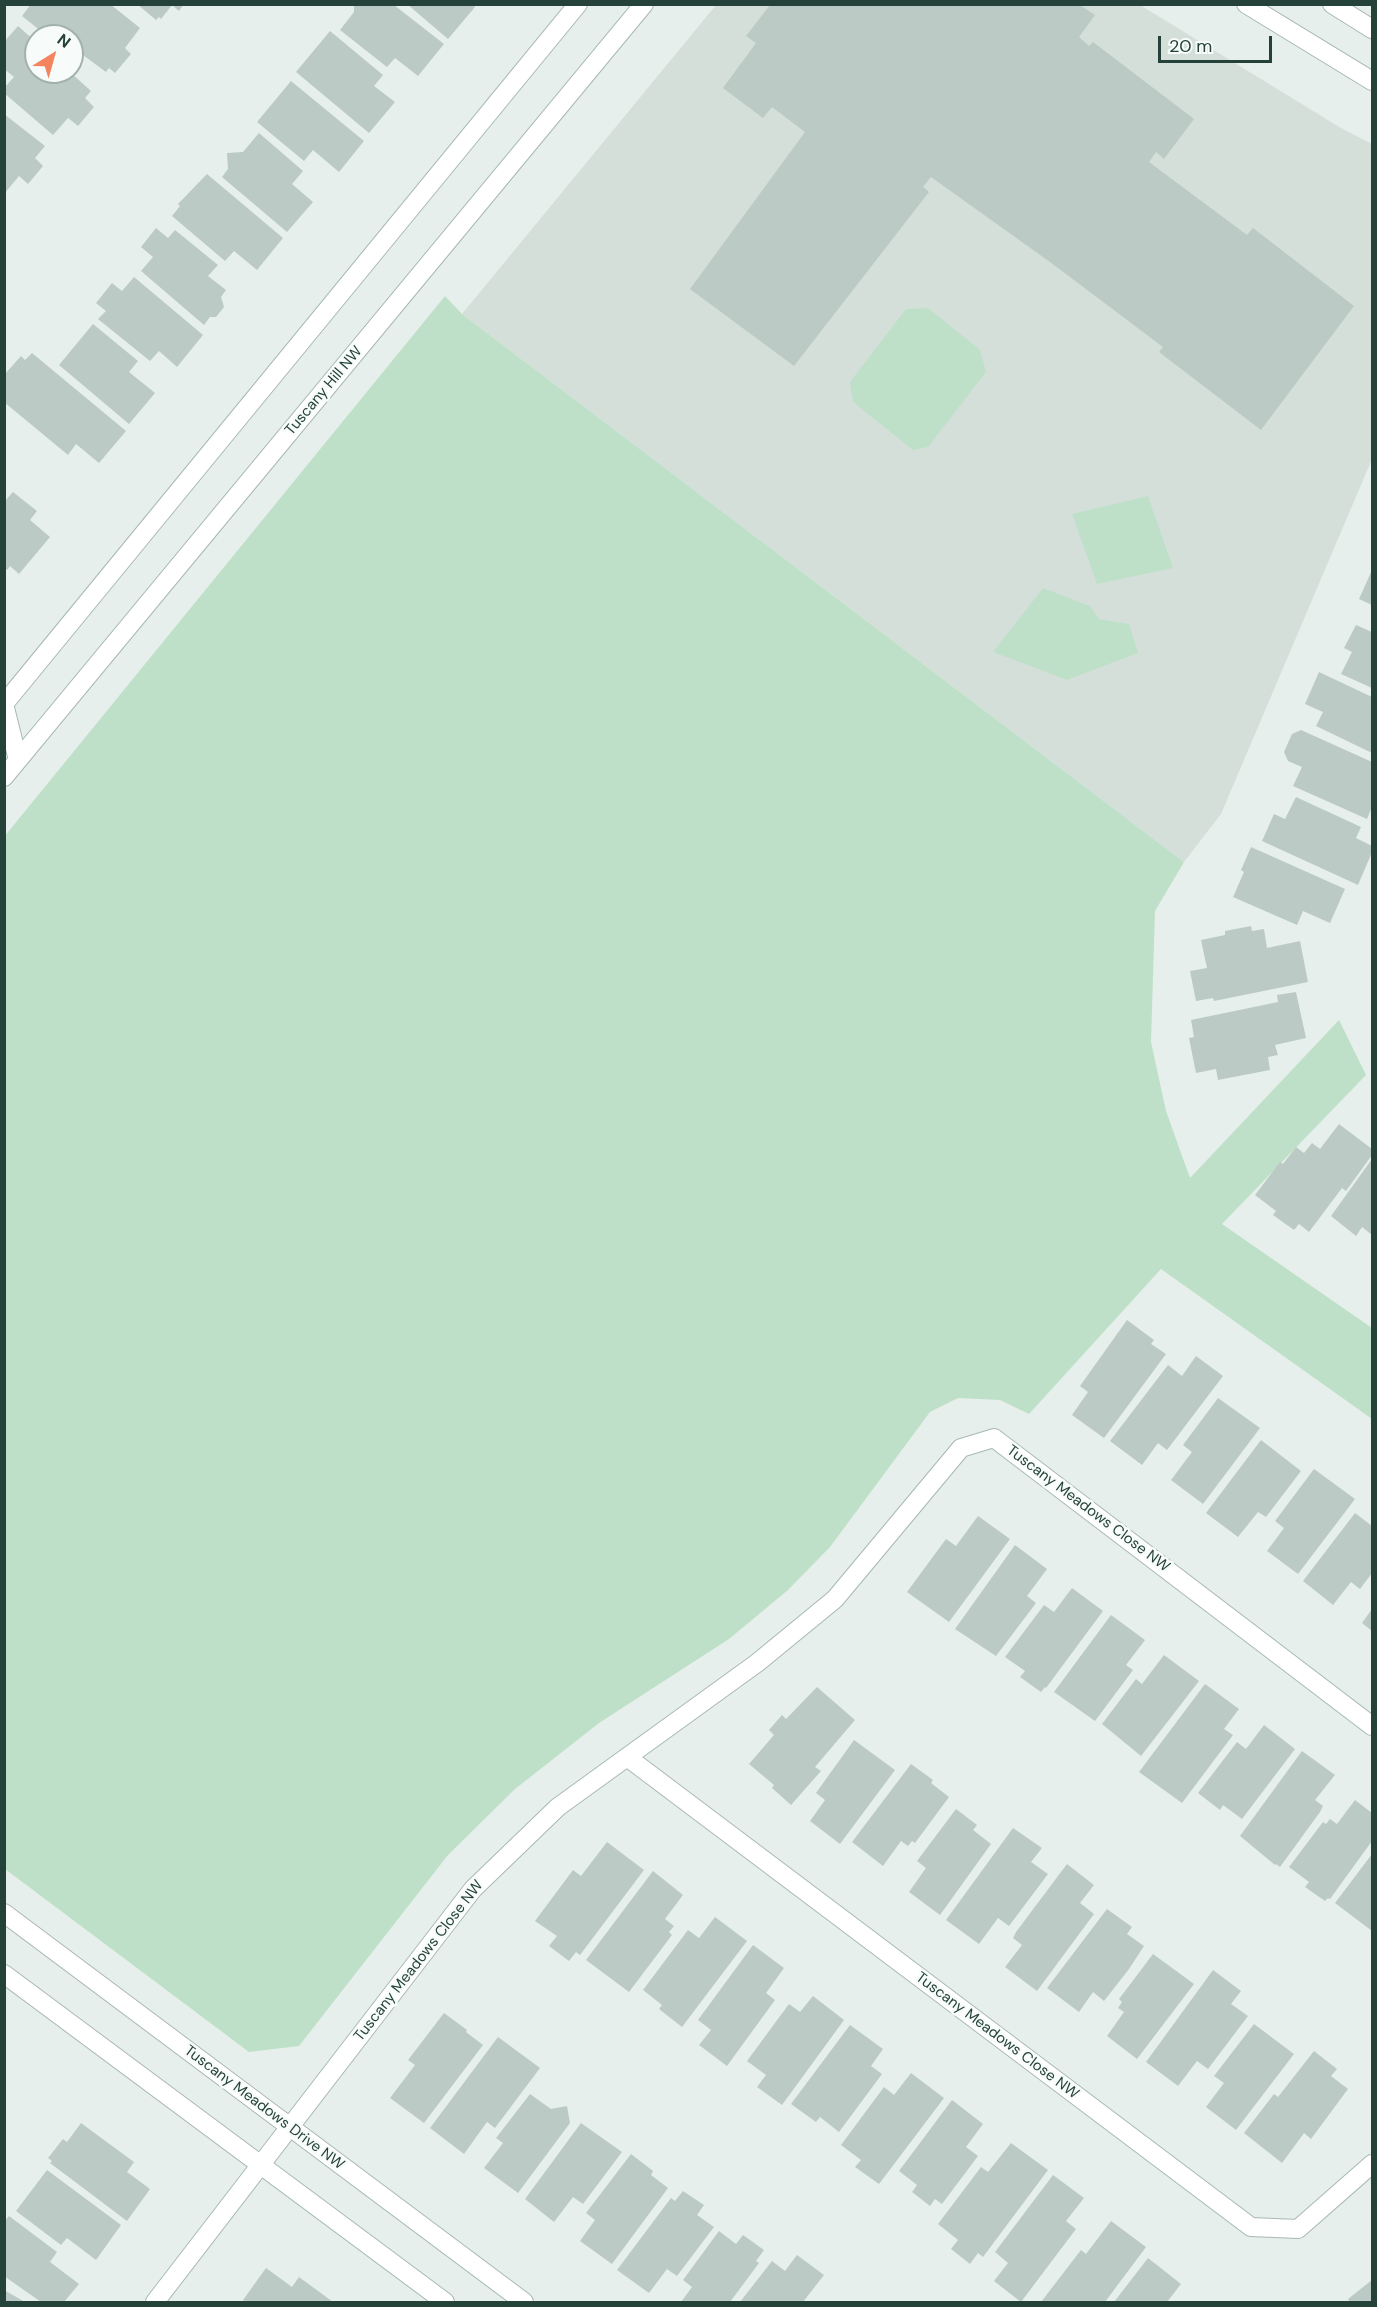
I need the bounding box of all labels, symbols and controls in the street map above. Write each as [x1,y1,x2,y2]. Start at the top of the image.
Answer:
north arrow [24,24,84,84]
scale bar [1161,24,1275,62]
text: N [53,29,75,53]
text: 20 m [1169,34,1212,58]
street label: Tuscany Hill NW [282,343,366,439]
street label: Tuscany Meadows Close NW [1003,1442,1173,1576]
street label: Tuscany Meadows Close NW [351,1877,487,2045]
street label: Tuscany Meadows Close NW [912,1969,1082,2103]
street label: Tuscany Meadows Drive NW [180,2042,348,2174]

